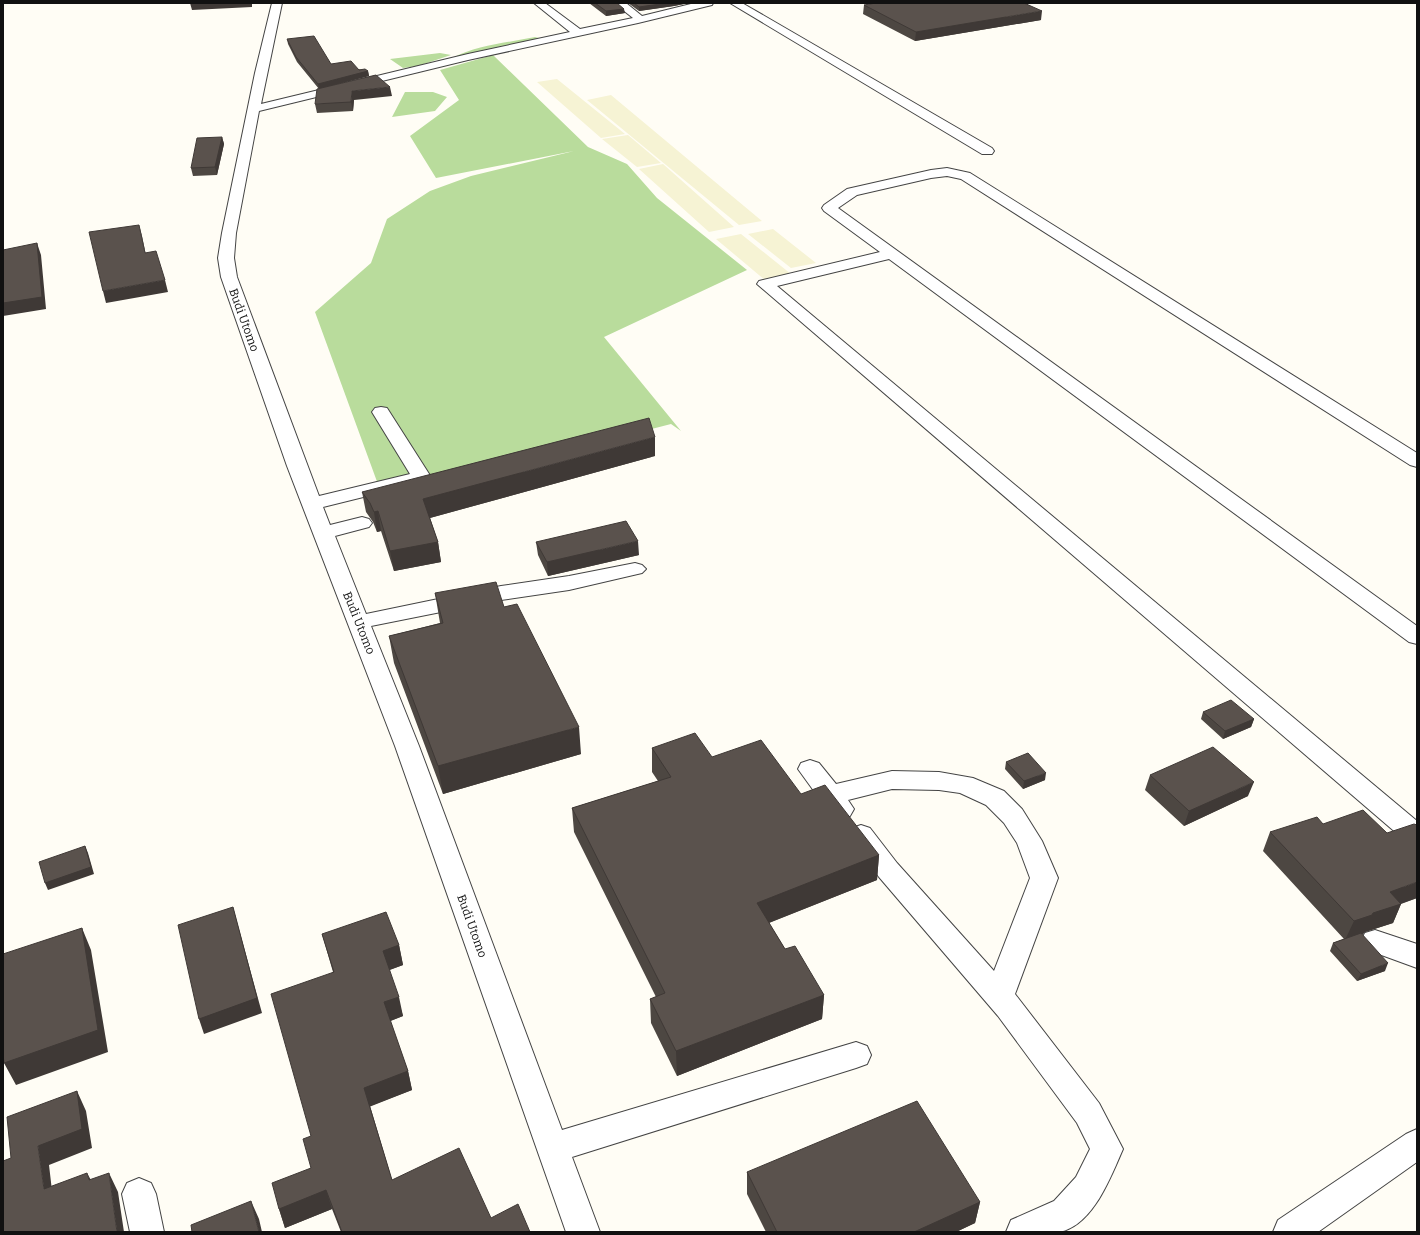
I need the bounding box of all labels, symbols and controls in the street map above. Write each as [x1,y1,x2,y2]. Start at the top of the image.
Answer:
street label: Budi Utomo [226,286,262,354]
street label: Budi Utomo [340,590,378,656]
street label: Budi Utomo [454,892,490,960]

